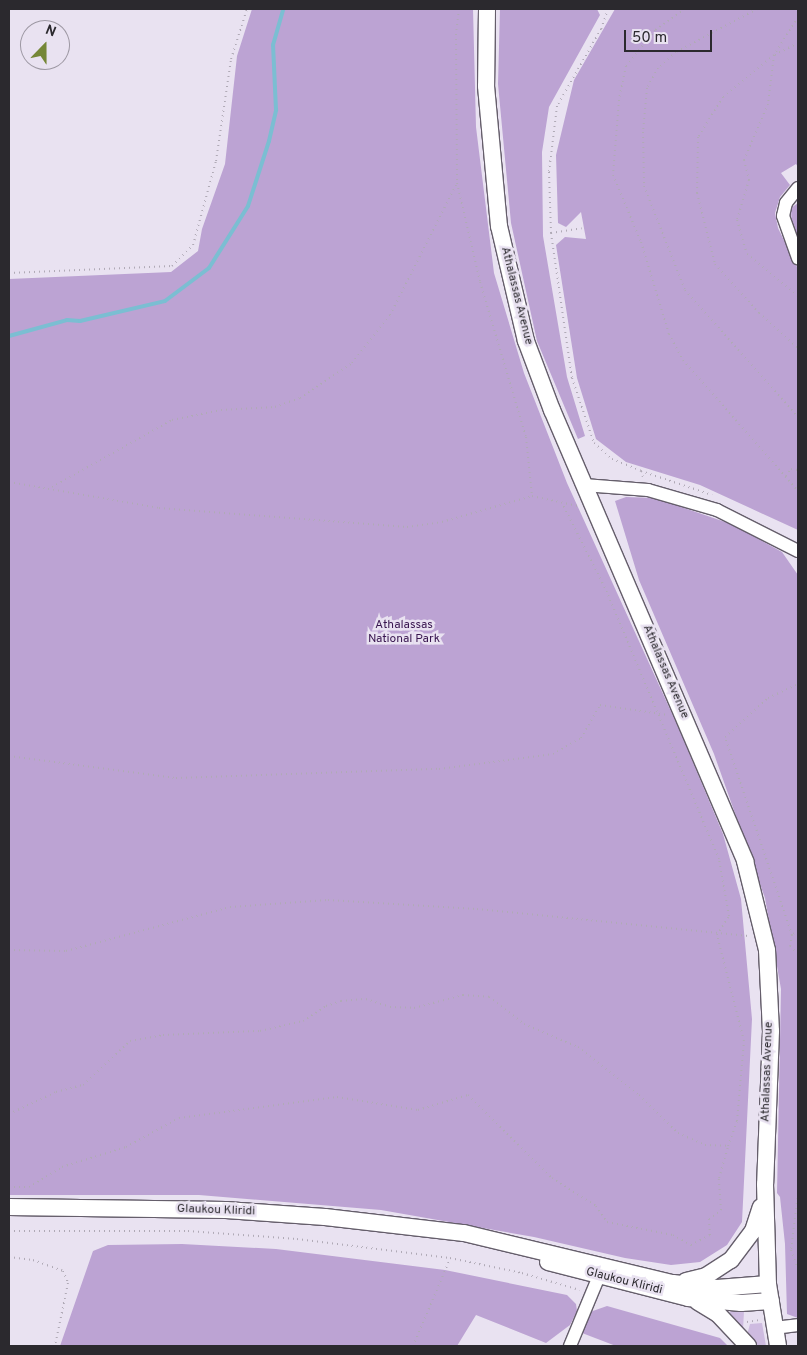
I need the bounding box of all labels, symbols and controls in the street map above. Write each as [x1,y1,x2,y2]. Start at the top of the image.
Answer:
north arrow [20,20,70,70]
scale bar [627,20,714,52]
text: N [43,22,58,41]
text: 50 m [632,29,667,48]
street label: Athalassas Avenue [497,245,535,347]
park label: Athalassas National Park [368,619,440,647]
street label: Athalassas Avenue [639,623,691,721]
street label: Athalassas Avenue [759,1021,777,1123]
street label: Glaukou Kliridi [177,1202,255,1220]
street label: Glaukou Kliridi [584,1266,664,1298]

